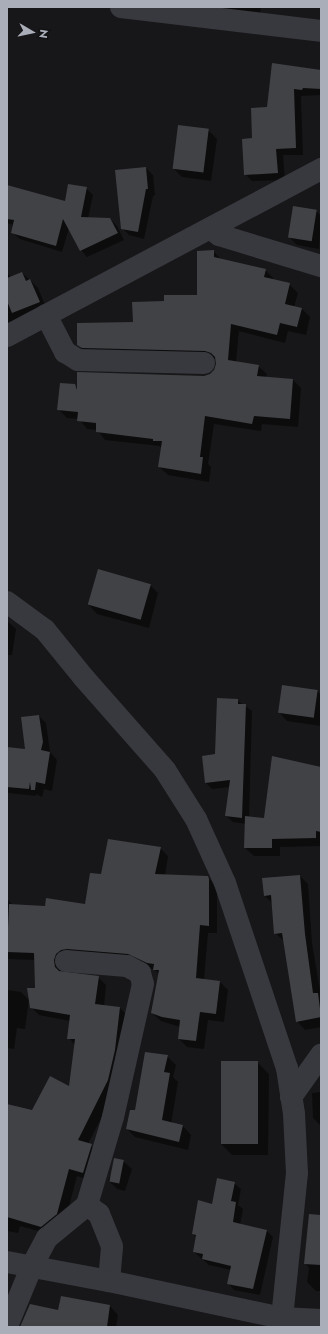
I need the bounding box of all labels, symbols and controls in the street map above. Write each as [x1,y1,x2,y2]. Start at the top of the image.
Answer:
north arrow [12,12,52,52]
text: N [35,28,52,39]

